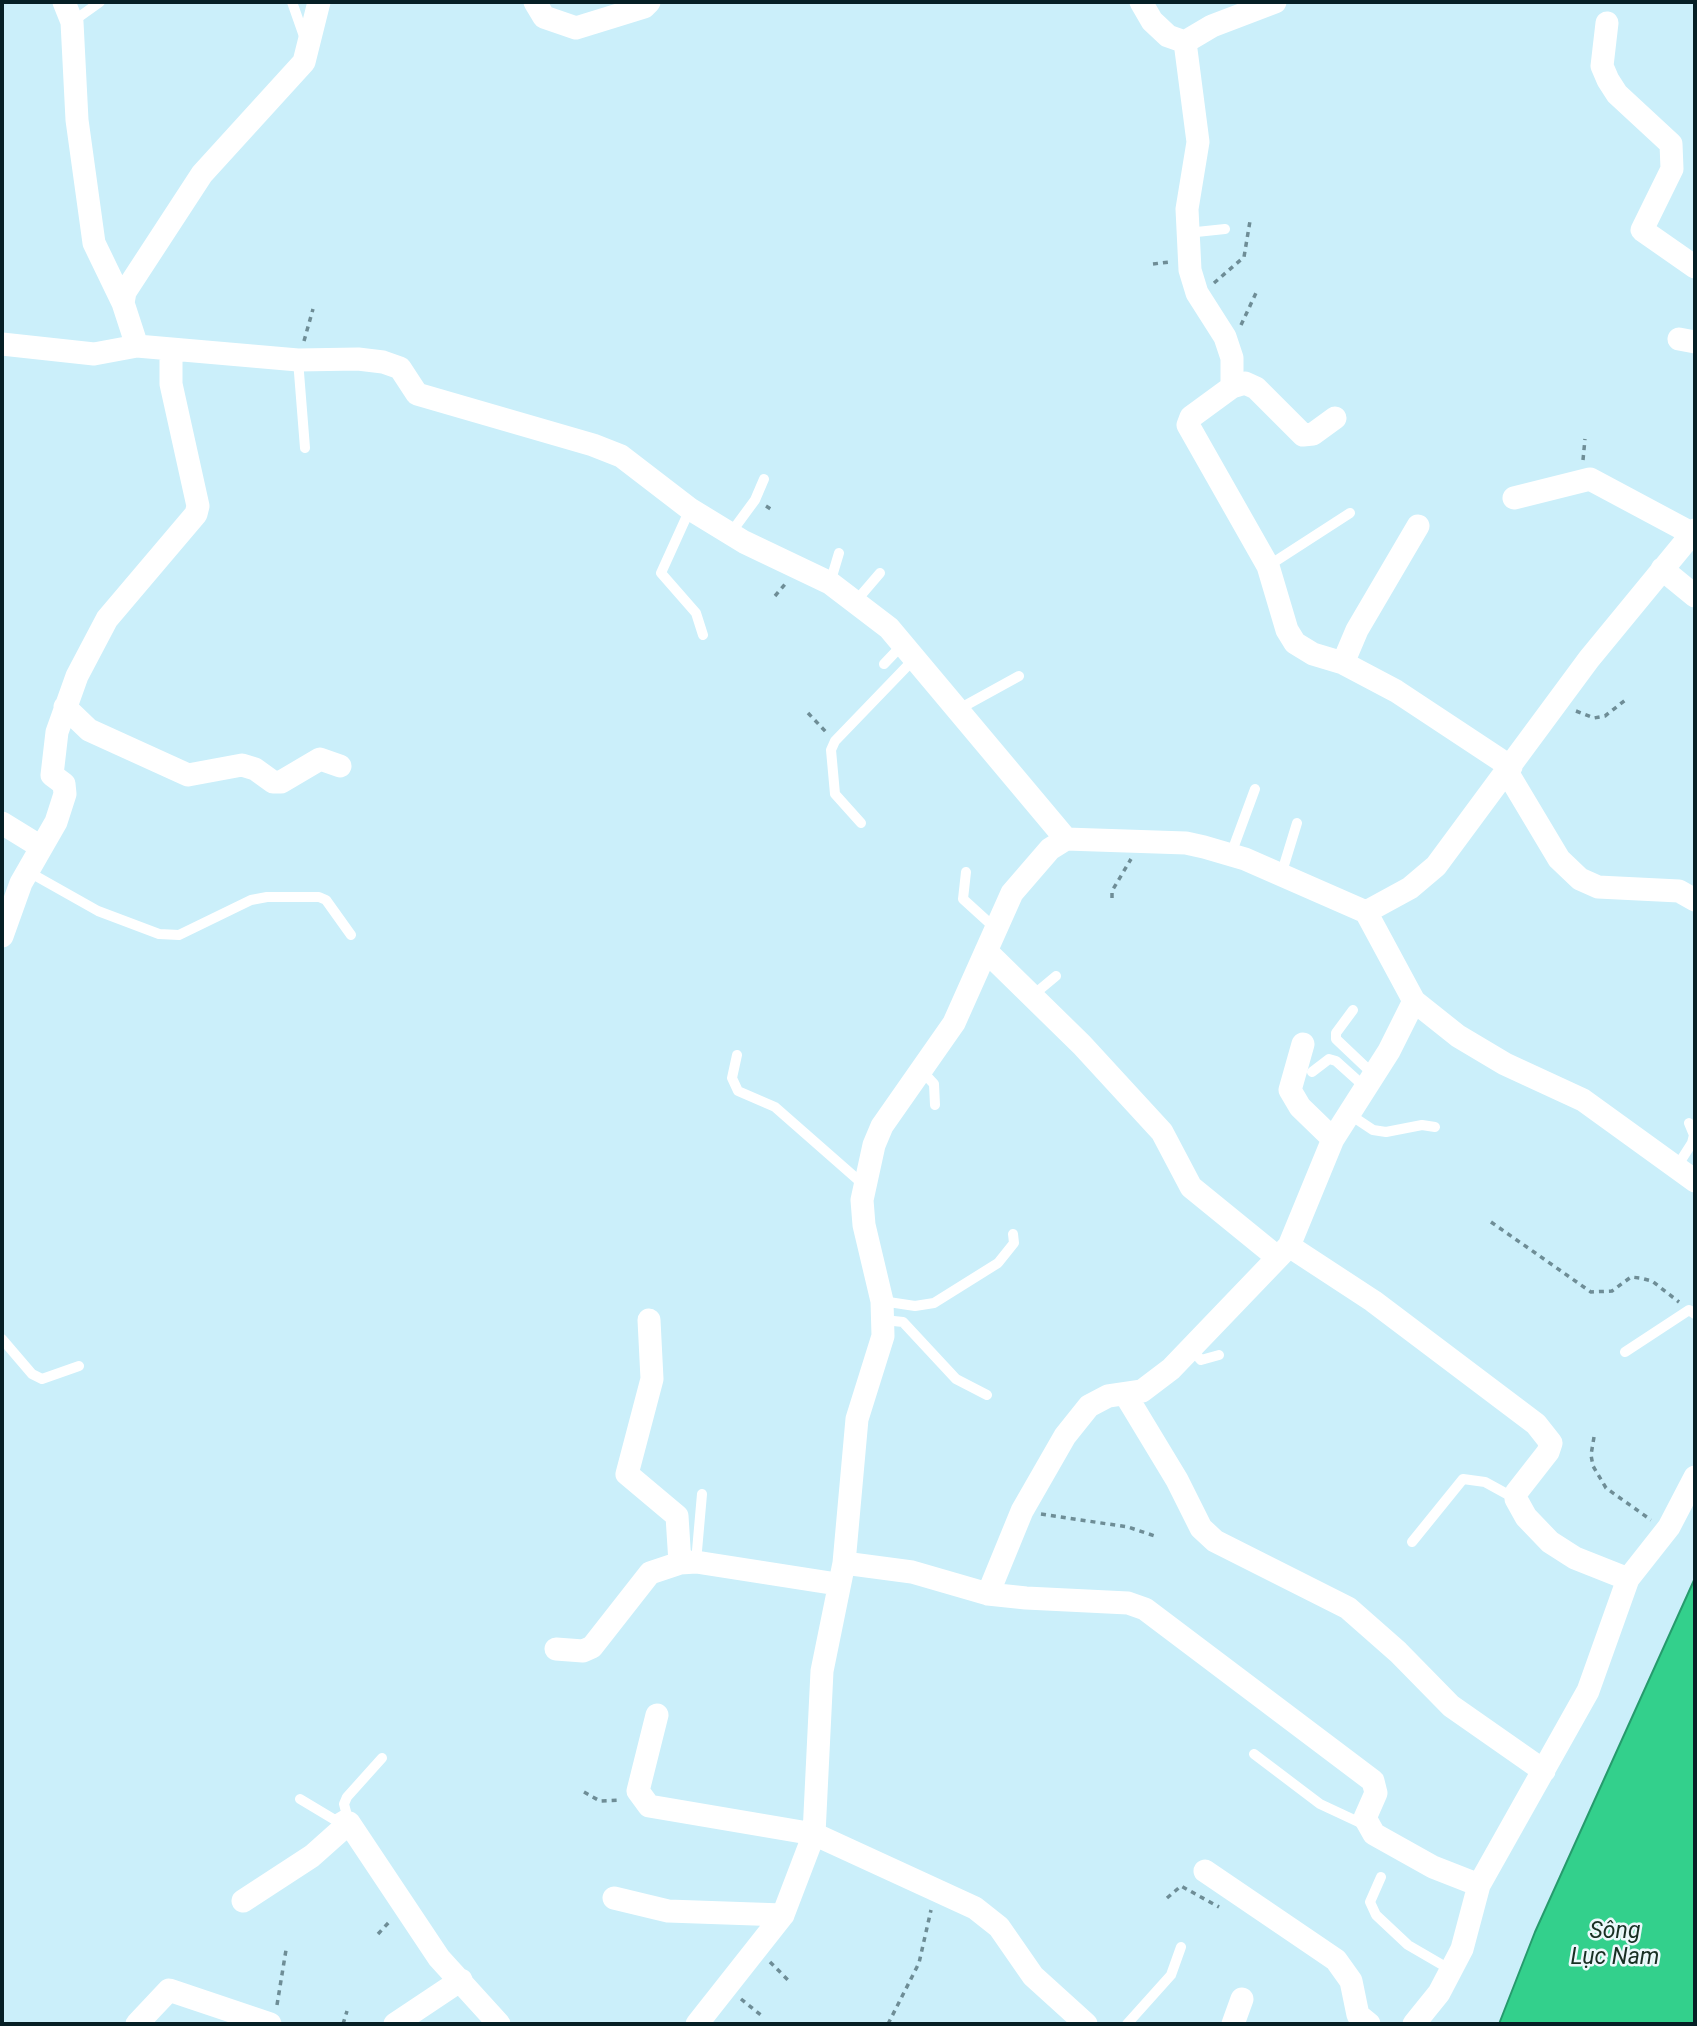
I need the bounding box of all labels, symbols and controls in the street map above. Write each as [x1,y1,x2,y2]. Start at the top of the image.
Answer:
water label: Sông Lục Nam [1571,1918,1659,1972]

